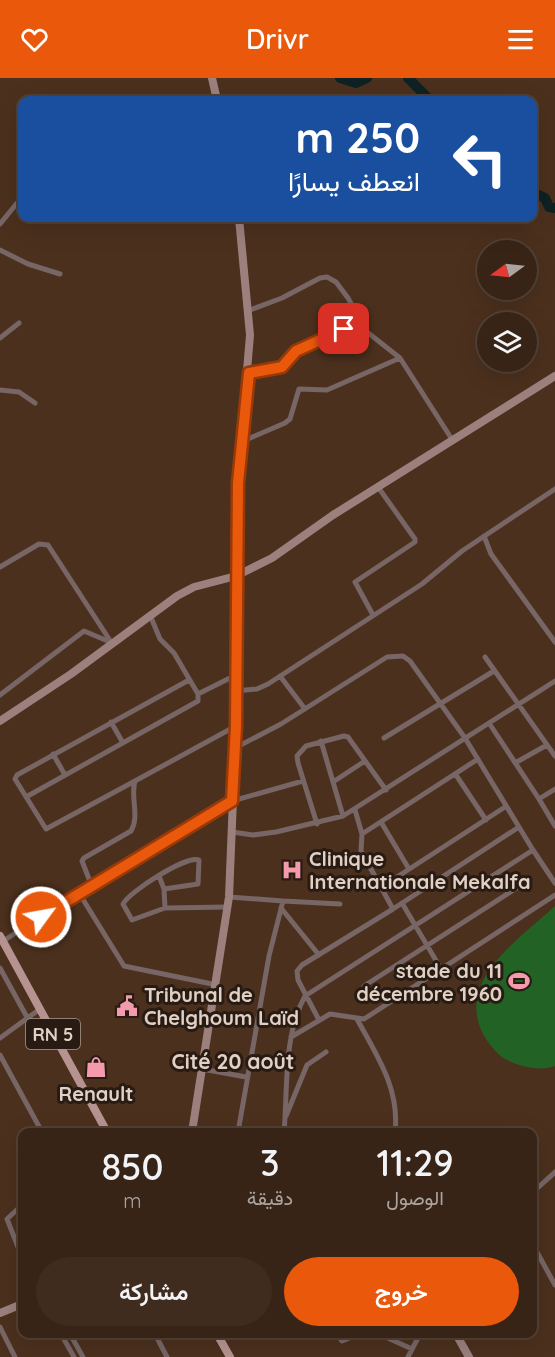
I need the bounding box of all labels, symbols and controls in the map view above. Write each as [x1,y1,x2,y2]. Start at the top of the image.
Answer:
text: Drivr [246,22,309,56]
icon: heart [18,23,51,56]
icon: menu [504,23,537,56]
text: 250 m [296,111,420,164]
icon: left [441,120,519,198]
text: انعطف يسارًا [288,164,420,198]
north arrow [477,240,537,300]
map controls [477,240,537,372]
pin [318,303,369,354]
icon: arrive [327,312,360,345]
button: layers [477,312,537,372]
place label: Clinique Internationale Mekalfa [309,846,531,894]
hospital icon: Clinique Internationale Mekalfa [280,858,304,882]
position arrow [9,885,73,949]
place label: stade du 11 décembre 1960 [356,958,502,1006]
sports icon: stade du 11 décembre 1960 [507,969,531,993]
place label: Tribunal de Chelghoum Laïd [144,982,299,1030]
public building icon: Tribunal de Chelghoum Laïd [115,994,139,1018]
road number: RN 5 [26,1019,80,1049]
district label: Cité 20 août [172,1048,294,1074]
shop icon: Renault [84,1055,108,1079]
place label: Renault [59,1081,133,1106]
text: 3 [260,1140,280,1185]
text: 11:29 [377,1140,454,1185]
text: 850 [101,1144,163,1189]
text: دقيقة [247,1185,293,1210]
text: الوصول [386,1185,444,1210]
text: m [123,1188,142,1213]
button: مشاركة [36,1257,272,1326]
button: خروج [284,1257,519,1326]

